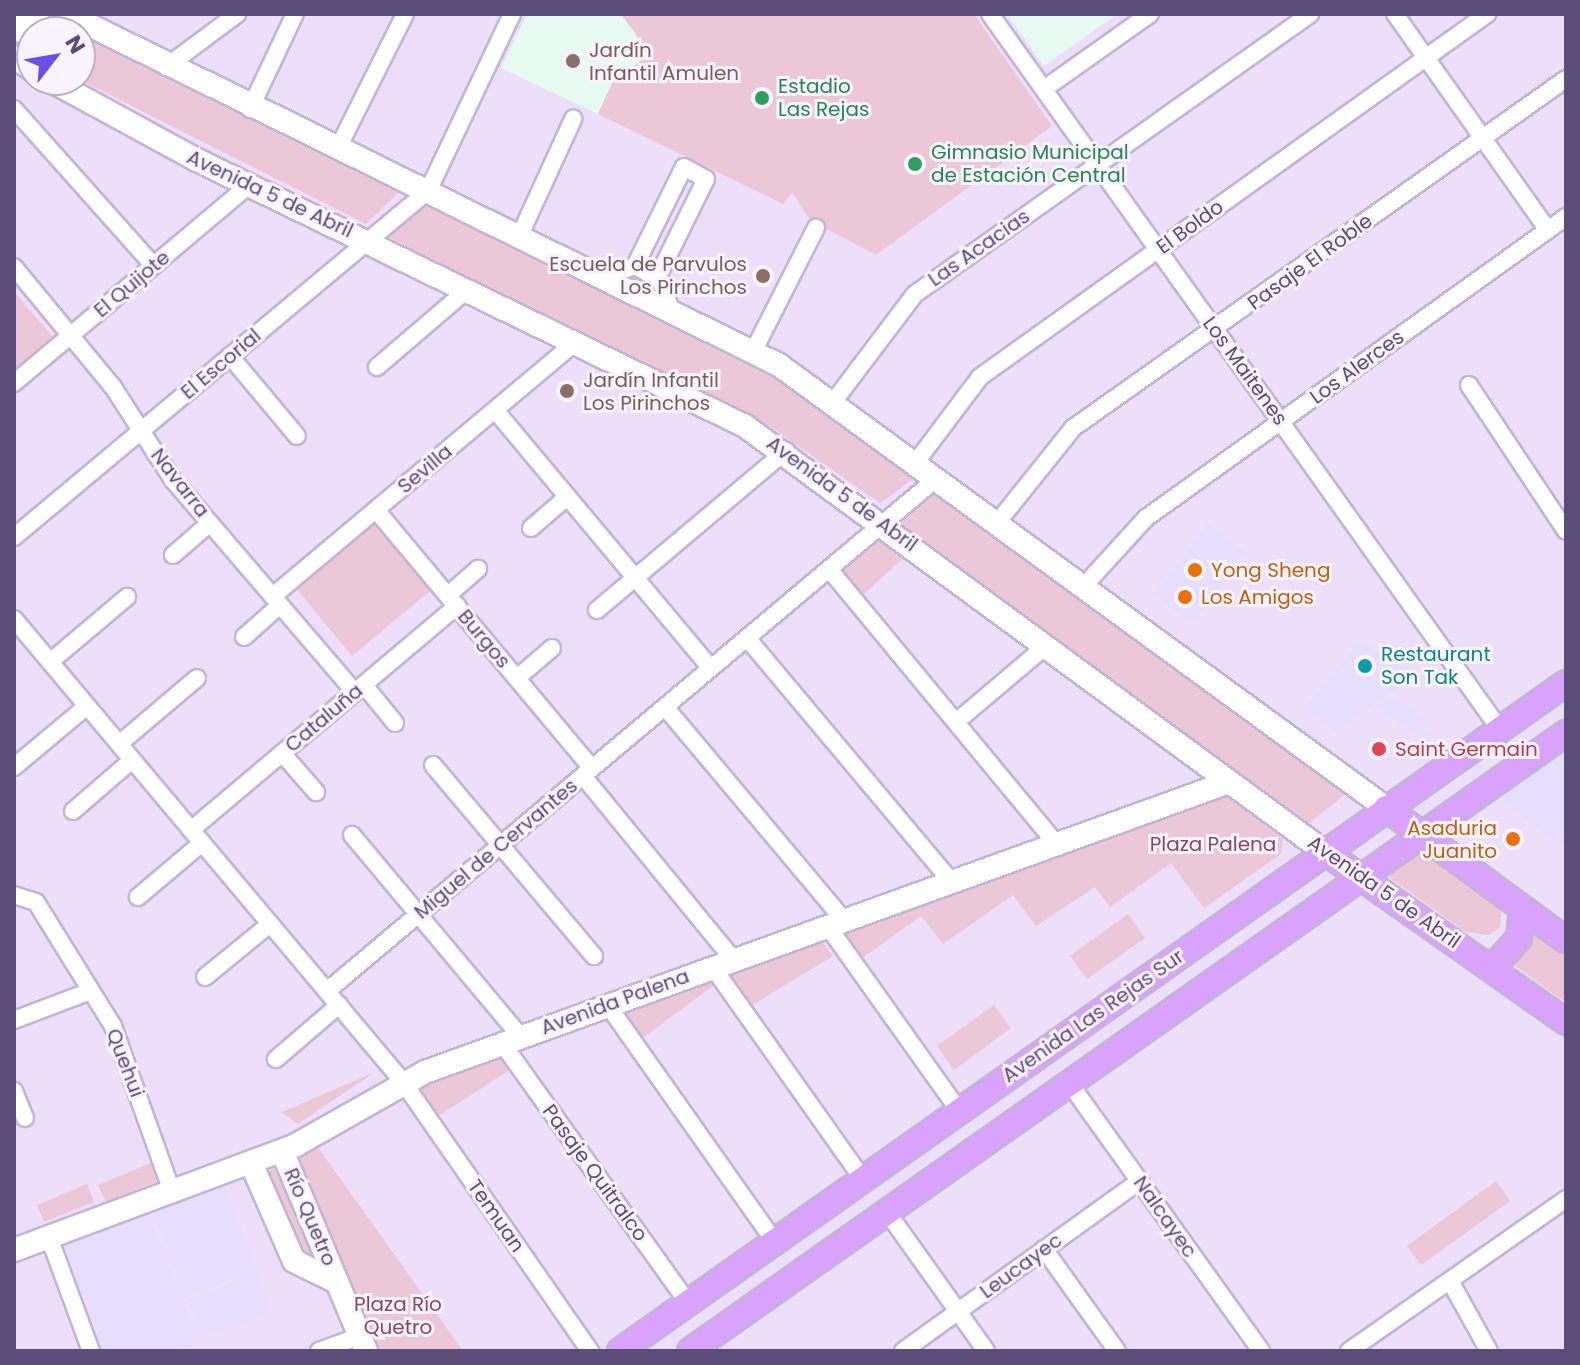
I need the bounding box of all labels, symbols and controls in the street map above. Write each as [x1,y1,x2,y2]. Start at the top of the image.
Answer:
north arrow [16,16,96,96]
text: N [58,29,93,59]
place label: Jardín Infantil Amulen [589,38,739,85]
marker: Jardín Infantil Amulen [564,52,582,70]
place label: Estadio Las Rejas [778,74,869,121]
marker: Estadio Las Rejas [753,89,771,107]
place label: Gimnasio Municipal de Estación Central [931,140,1129,187]
street label: Avenida 5 de Abril [183,145,357,243]
marker: Gimnasio Municipal de Estación Central [906,155,924,173]
street label: El Boldo [1152,195,1228,259]
street label: Las Acacias [924,204,1034,292]
street label: Pasaje El Roble [1243,209,1377,315]
street label: El Quijote [89,245,175,323]
place label: Escuela de Parvulos Los Pirinchos [549,252,747,299]
marker: Escuela de Parvulos Los Pirinchos [754,267,772,285]
street label: Los Maitenes [1198,312,1292,430]
street label: El Escorial [176,324,266,404]
street label: Los Alerces [1305,325,1409,409]
place label: Jardín Infantil Los Pirinchos [583,368,719,415]
marker: Jardín Infantil Los Pirinchos [558,382,576,400]
street label: Avenida 5 de Abril [762,431,922,557]
street label: Sevilla [393,439,457,499]
street label: Navarra [146,444,214,522]
place label: Yong Sheng [1211,558,1330,582]
marker: Yong Sheng [1186,561,1204,579]
place label: Los Amigos [1201,585,1314,609]
marker: Los Amigos [1176,588,1194,606]
street label: Burgos [453,605,515,673]
place label: Restaurant Son Tak [1381,642,1491,689]
marker: Restaurant Son Tak [1356,657,1374,675]
street label: Cataluña [280,679,368,757]
place label: Saint Germain [1395,737,1538,761]
marker: Saint Germain [1370,740,1388,758]
street label: Miguel de Cervantes [410,774,582,924]
place label: Asaduria Juanito [1407,816,1497,863]
street label: Avenida 5 de Abril [1303,830,1465,954]
marker: Asaduria Juanito [1504,830,1522,848]
park label: Plaza Palena [1150,832,1276,856]
street label: Avenida Las Rejas Sur [998,944,1188,1088]
street label: Avenida Palena [538,964,692,1040]
street label: Quehui [101,1025,149,1101]
street label: Pasaje Quitralco [537,1100,653,1246]
street label: Río Quetro [279,1165,341,1269]
street label: Nalcayec [1128,1172,1202,1262]
street label: Temuan [462,1175,530,1257]
street label: Leucayec [975,1228,1067,1304]
park label: Plaza Río Quetro [354,1293,442,1340]

